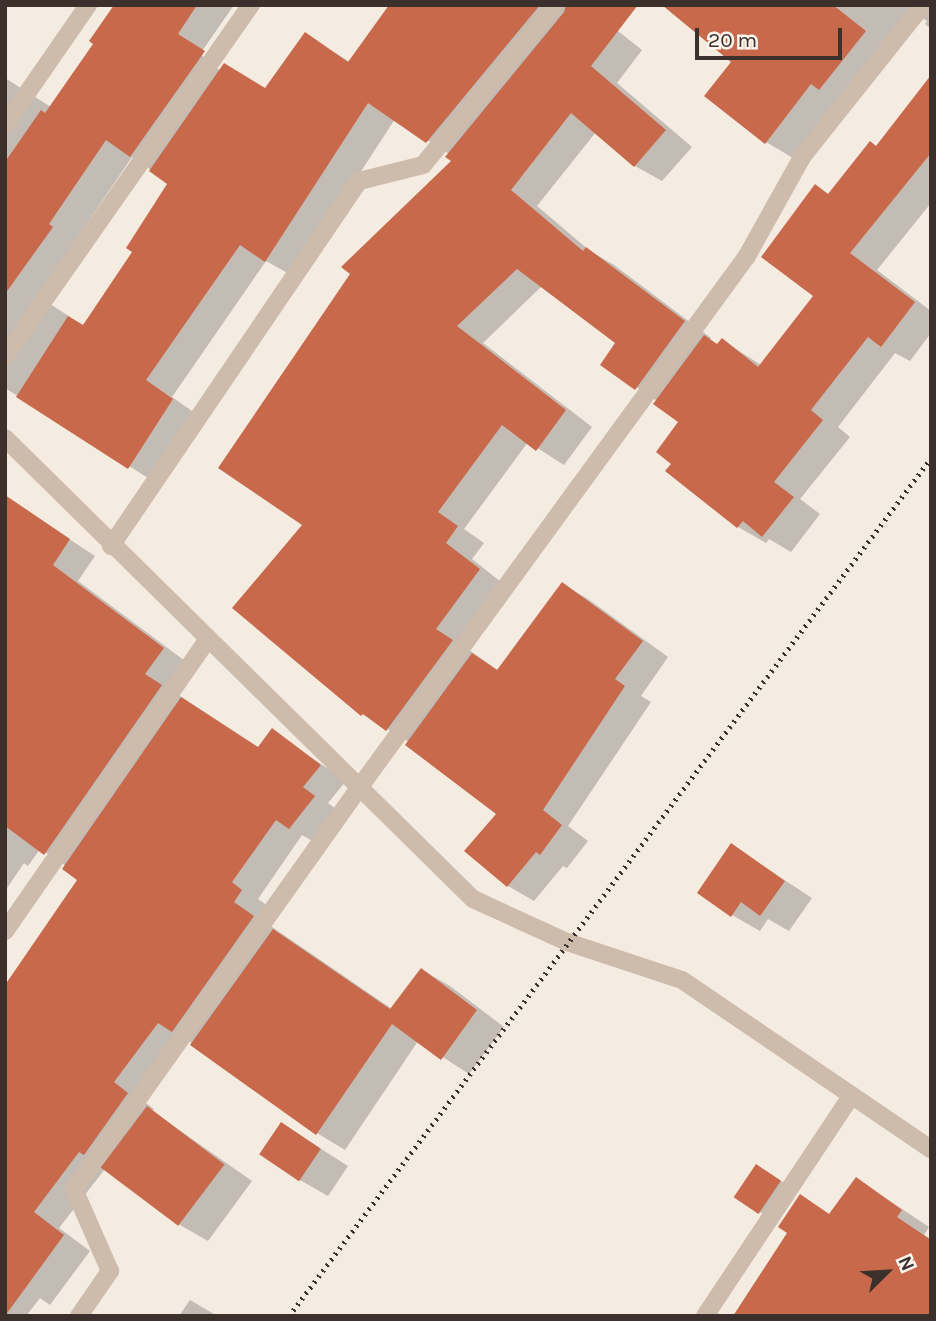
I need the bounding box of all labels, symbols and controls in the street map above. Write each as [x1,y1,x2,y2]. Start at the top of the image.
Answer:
scale bar [698,14,845,58]
text: 20 m [708,28,757,52]
north arrow [852,1237,922,1307]
text: N [893,1253,919,1274]

